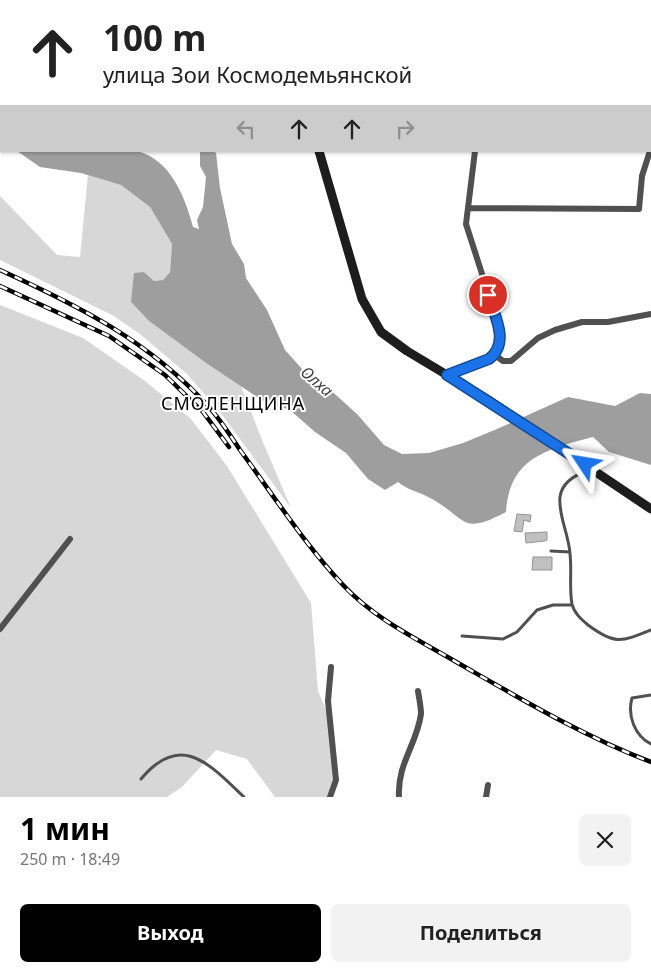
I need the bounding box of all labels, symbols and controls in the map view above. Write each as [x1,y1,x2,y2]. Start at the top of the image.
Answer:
text: 100 m [103,14,206,61]
icon: ahead [20,20,85,85]
text: улица Зои Космодемьянской [103,59,412,89]
icon: left [232,115,260,143]
icon: ahead [285,115,313,143]
icon: ahead [338,115,366,143]
icon: right [391,115,419,143]
pin [467,274,509,316]
icon: arrive [474,281,502,309]
water label: Олха [296,361,338,401]
district label: СМОЛЕНЩИНА [161,391,305,415]
position arrow [558,437,610,489]
text: 1 мин [20,808,110,849]
button: close [579,814,631,866]
text: 250 m · 18:49 [20,848,120,870]
button: Выход [20,904,321,962]
button: Поделиться [331,904,631,962]

